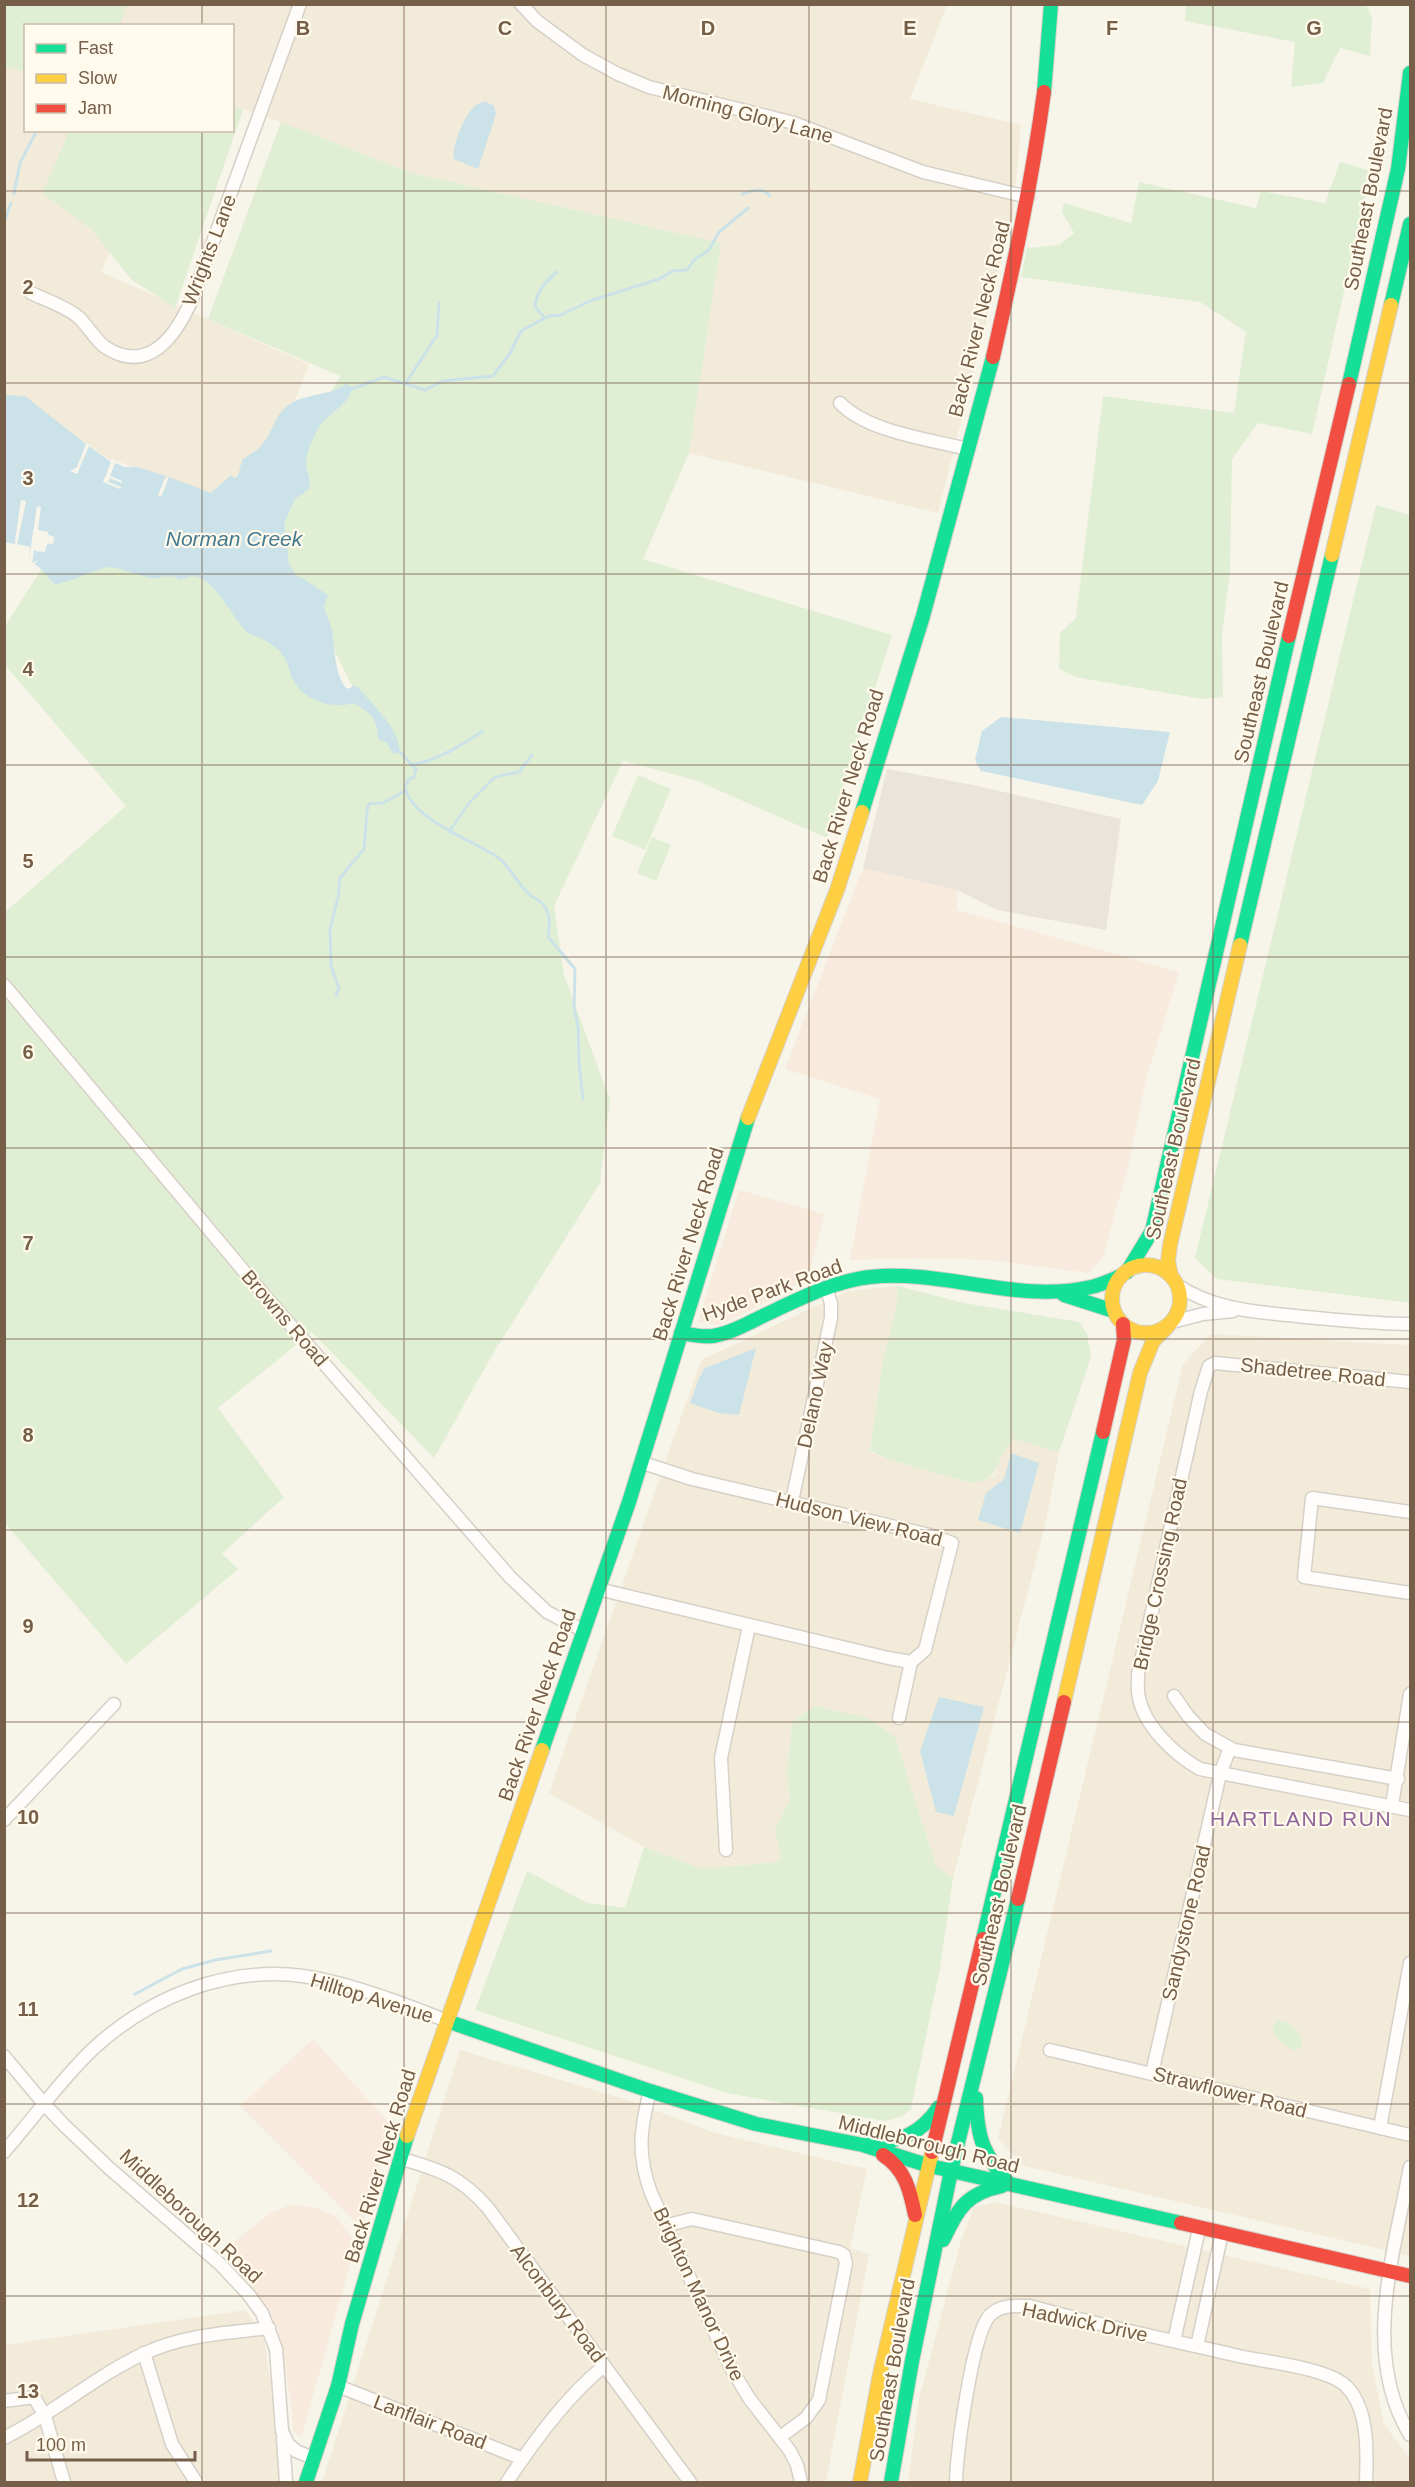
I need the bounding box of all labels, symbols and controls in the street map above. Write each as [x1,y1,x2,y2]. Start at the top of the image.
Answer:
text: B [296,17,310,39]
text: C [498,17,512,39]
text: D [701,17,715,39]
text: E [903,17,917,39]
text: F [1106,17,1118,39]
text: G [1306,17,1322,39]
legend [24,24,234,132]
text: Fast [78,38,113,58]
text: Slow [78,68,118,88]
street label: Morning Glory Lane [660,81,836,147]
text: Jam [78,98,112,118]
street label: Southeast Boulevard [1339,106,1397,292]
street label: Wrights Lane [178,191,240,309]
street label: Back River Neck Road [944,219,1014,419]
text: 2 [22,276,34,298]
text: 3 [22,467,34,489]
water label: Norman Creek [166,527,304,550]
street label: Southeast Boulevard [1229,579,1293,765]
text: 4 [22,658,34,680]
street label: Back River Neck Road [808,687,888,885]
text: 5 [22,850,34,872]
text: 6 [22,1041,34,1063]
street label: Southeast Boulevard [1141,1056,1205,1242]
street label: Back River Neck Road [648,1145,728,1343]
text: 7 [22,1232,34,1254]
street label: Hyde Park Road [699,1255,845,1325]
street label: Browns Road [237,1265,333,1371]
street label: Delano Way [793,1340,837,1450]
street label: Shadetree Road [1239,1353,1387,1391]
text: 8 [22,1424,34,1446]
street label: Bridge Crossing Road [1129,1476,1191,1672]
street label: Hudson View Road [773,1488,945,1550]
street label: Back River Neck Road [494,1606,580,1804]
text: 9 [22,1615,34,1637]
street label: Southeast Boulevard [967,1802,1031,1988]
text: 10 [17,1806,39,1828]
district label: HARTLAND RUN [1210,1807,1392,1830]
street label: Sandystone Road [1157,1843,1215,2003]
street label: Hilltop Avenue [308,1969,436,2027]
text: 11 [17,1998,39,2020]
street label: Strawflower Road [1151,2062,1309,2122]
street label: Back River Neck Road [340,2067,420,2265]
street label: Middleborough Road [836,2111,1022,2177]
street label: Middleborough Road [116,2145,266,2287]
text: 12 [17,2189,39,2211]
street label: Brighton Manor Drive [649,2204,749,2384]
street label: Alconbury Road [506,2240,610,2366]
street label: Southeast Boulevard [865,2277,919,2463]
street label: Hadwick Drive [1020,2298,1150,2346]
text: 13 [17,2380,39,2402]
street label: Lanflair Road [371,2390,489,2454]
scale bar [27,2424,195,2462]
text: 100 m [36,2435,86,2455]

